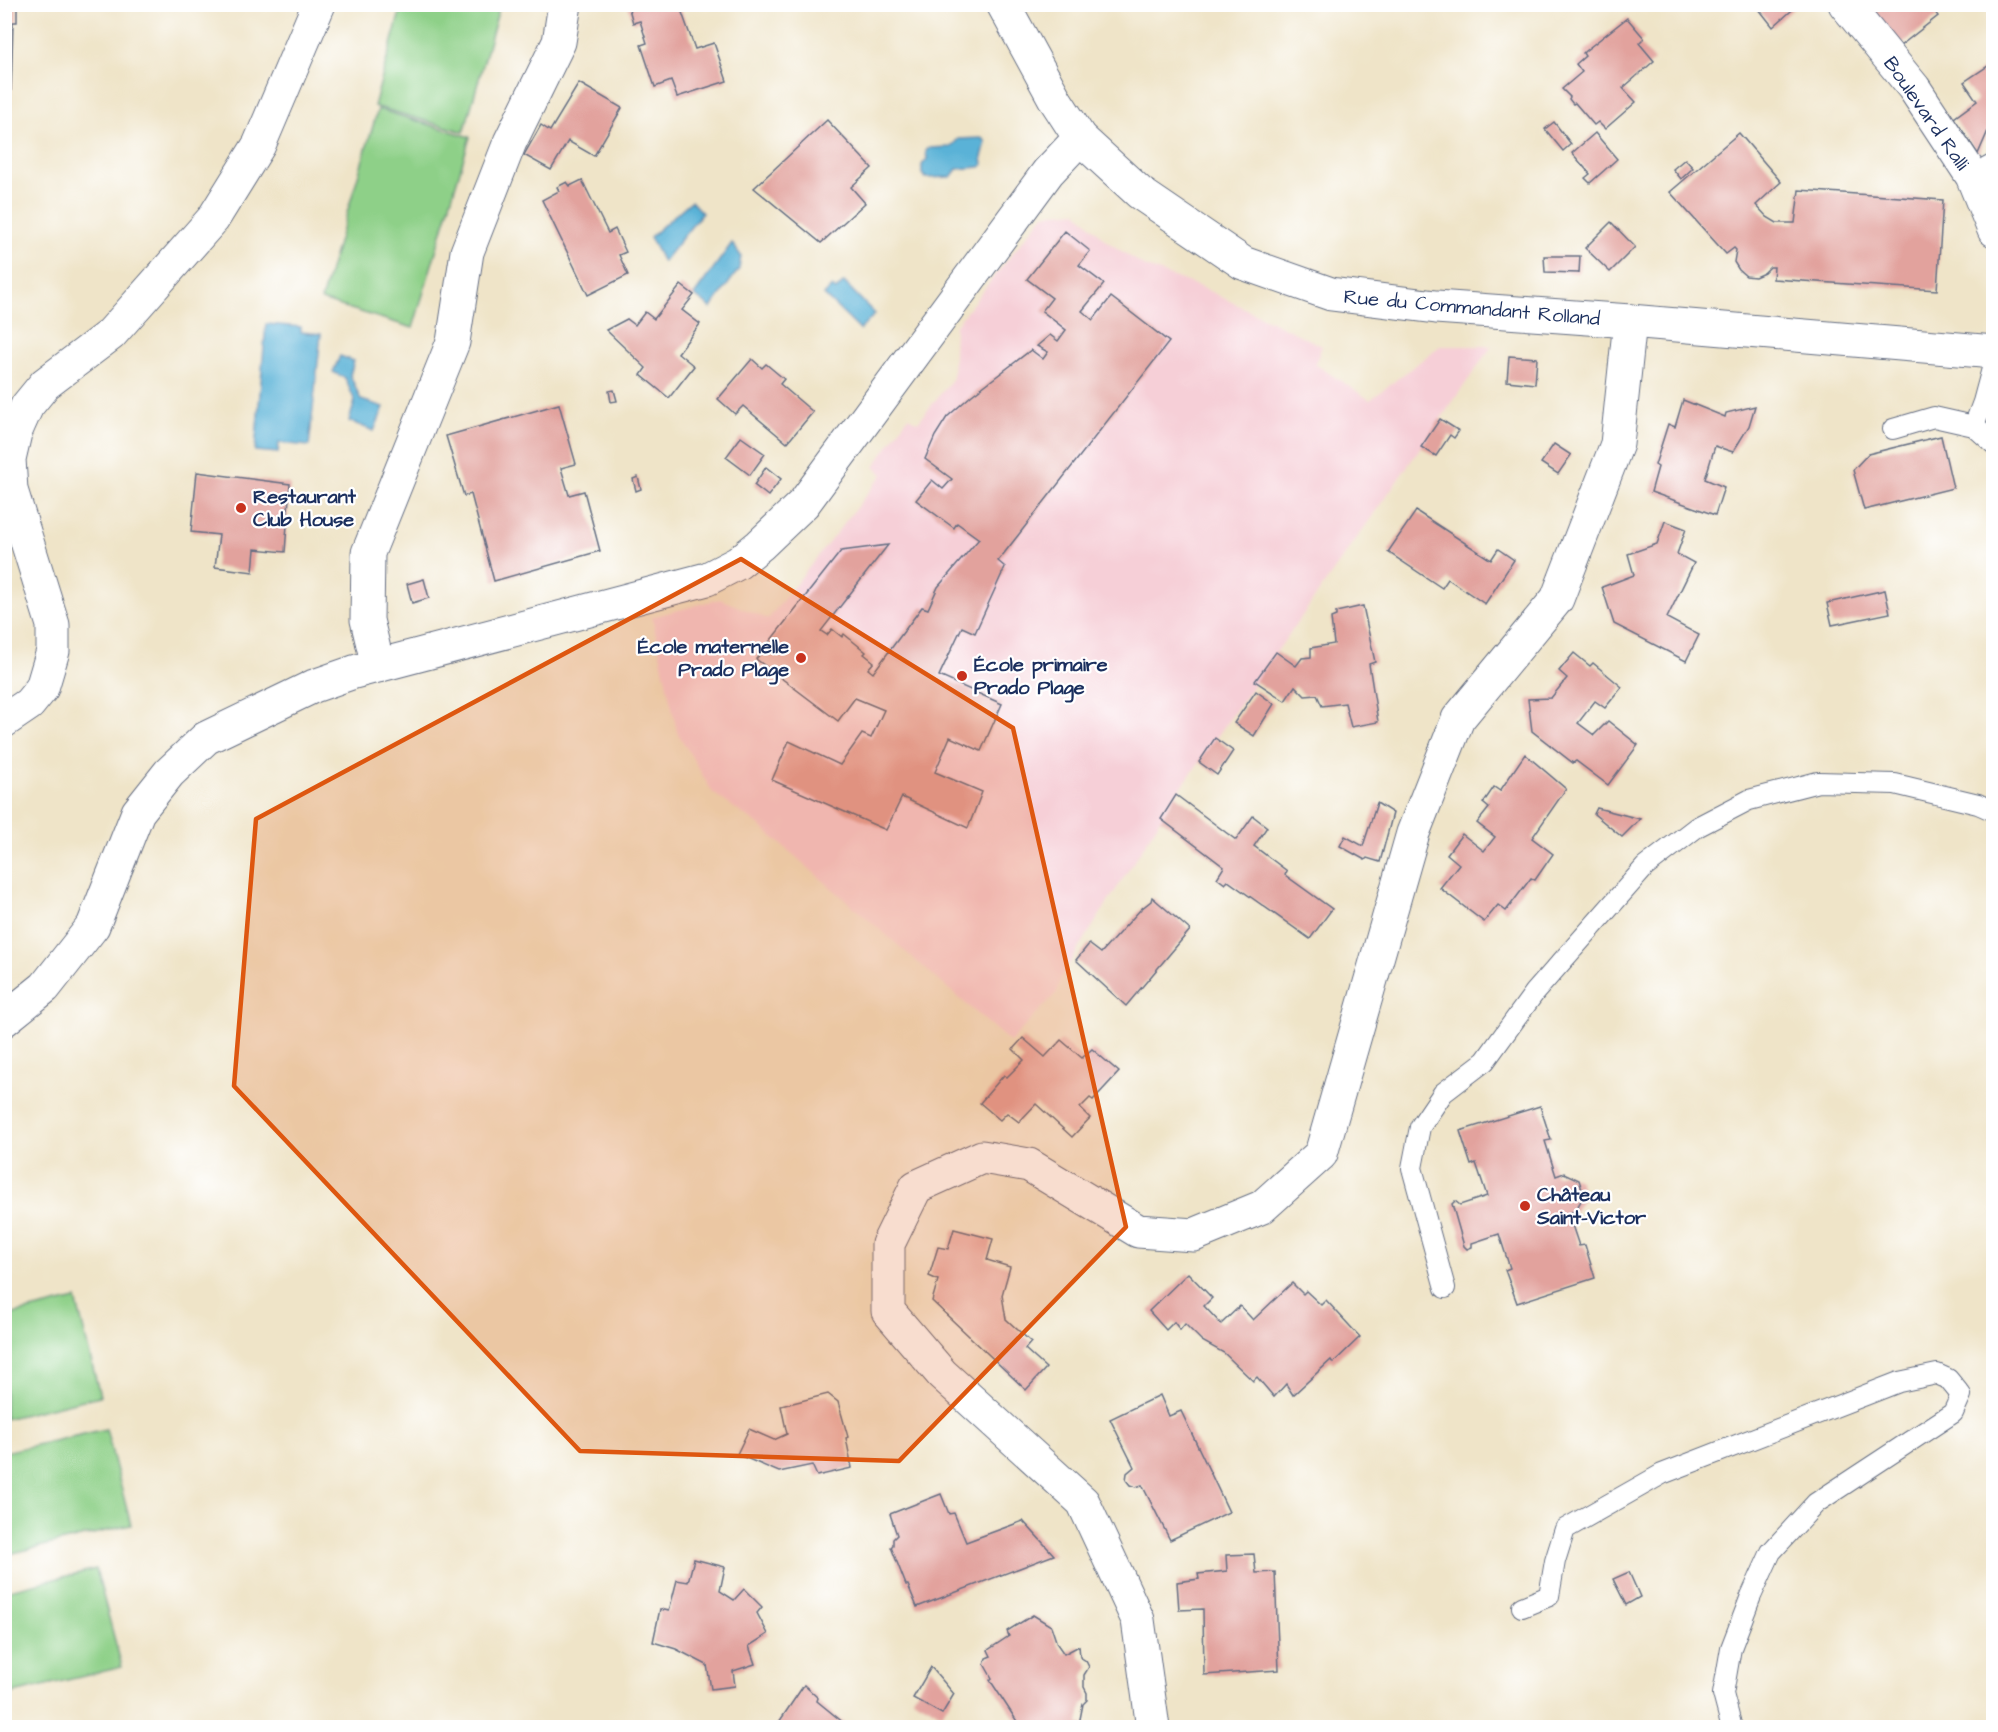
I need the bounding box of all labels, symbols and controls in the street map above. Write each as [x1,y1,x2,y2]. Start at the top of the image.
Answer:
street label: Boulevard Ralli [1877,51,1976,176]
street label: Rue du Commandant Rolland [1343,283,1601,333]
place label: Restaurant Club House [253,483,357,534]
marker: Restaurant Club House [234,501,248,515]
place label: École maternelle Prado Plage [638,633,789,685]
marker: École maternelle Prado Plage [794,651,808,665]
place label: École primaire Prado Plage [974,651,1108,703]
marker: École primaire Prado Plage [955,669,969,683]
place label: Château Saint-Victor [1536,1181,1647,1232]
marker: Château Saint-Victor [1518,1199,1532,1213]

